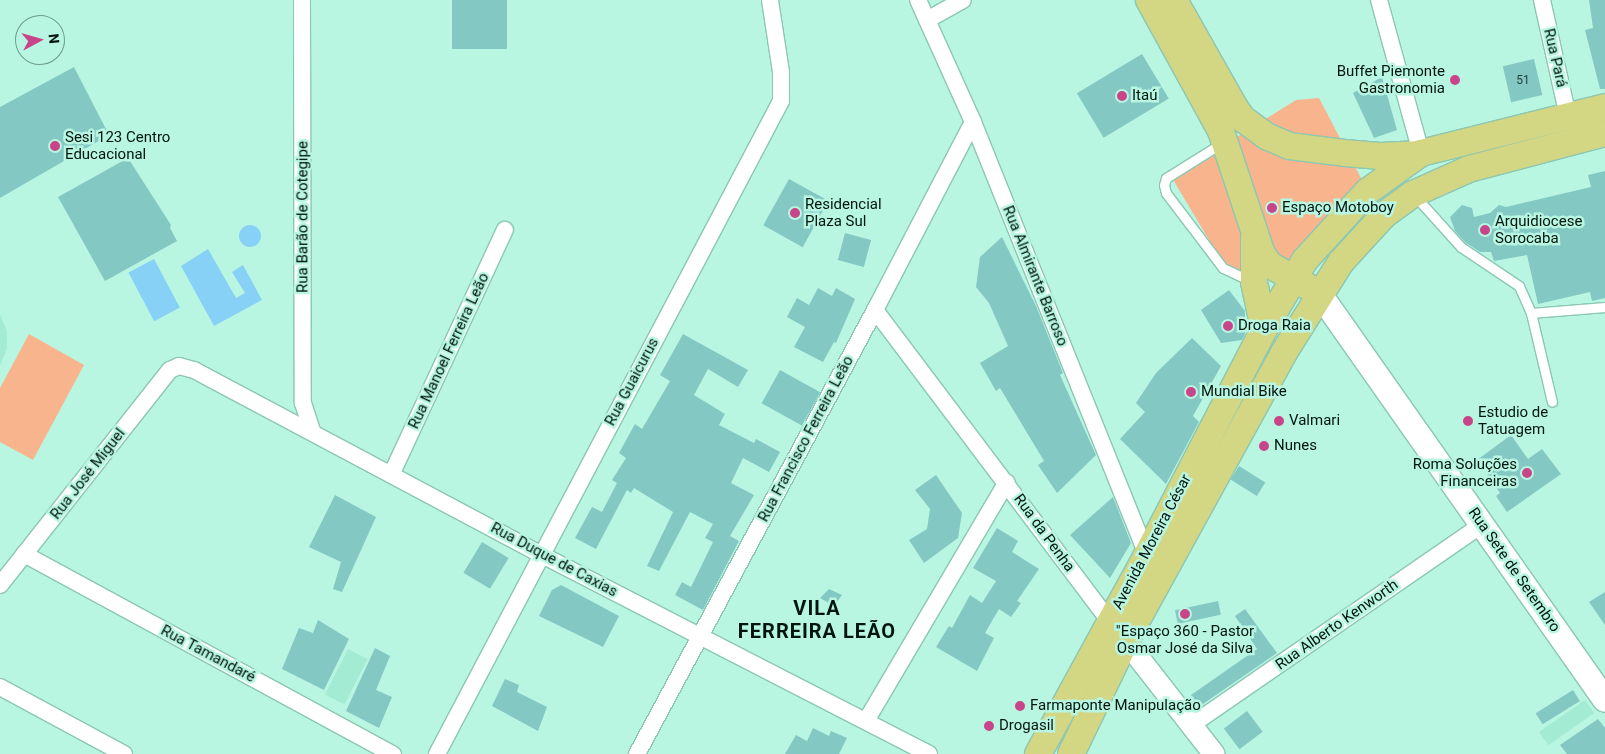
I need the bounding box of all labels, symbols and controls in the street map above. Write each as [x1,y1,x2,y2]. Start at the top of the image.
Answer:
north arrow [15,15,65,65]
street label: Rua Pará [1539,27,1571,89]
text: N [45,33,62,44]
place label: Buffet Piemonte Gastronomia [1337,62,1445,97]
marker: Buffet Piemonte Gastronomia [1449,74,1461,86]
house number: 51 [1516,74,1530,88]
place label: Itaú [1132,87,1157,105]
marker: Itaú [1116,90,1128,102]
place label: Sesi 123 Centro Educacional [65,128,170,163]
marker: Sesi 123 Centro Educacional [49,140,61,152]
street label: Rua Barão de Cotegipe [294,141,312,293]
place label: Residencial Plaza Sul [805,195,882,230]
place label: Espaço Motoboy [1282,199,1394,217]
marker: Espaço Motoboy [1266,202,1278,214]
street label: Rua Almirante Barroso [999,203,1071,349]
marker: Residencial Plaza Sul [789,207,801,219]
place label: Arquidiocese Sorocaba [1495,212,1582,247]
marker: Arquidiocese Sorocaba [1479,224,1491,236]
street label: Rua Manoel Ferreira Leão [405,270,493,432]
place label: Droga Raia [1238,317,1311,335]
marker: Droga Raia [1222,320,1234,332]
street label: Rua Guaicurus [601,335,663,429]
street label: Rua Francisco Ferreira Leão [755,353,857,525]
place label: Mundial Bike [1201,383,1287,401]
marker: Mundial Bike [1185,386,1197,398]
place label: Estudio de Tatuagem [1478,403,1548,438]
place label: Valmari [1289,412,1340,430]
marker: Valmari [1273,415,1285,427]
marker: Estudio de Tatuagem [1462,415,1474,427]
street label: Rua José Miguel [47,425,129,523]
place label: Nunes [1274,437,1317,455]
marker: Nunes [1258,440,1270,452]
place label: Roma Soluções Financeiras [1413,455,1517,490]
marker: Roma Soluções Financeiras [1521,467,1533,479]
street label: Avenida Moreira César [1109,471,1195,613]
street label: Rua da Penha [1010,491,1078,575]
street label: Rua Sete de Setembro [1464,504,1564,636]
street label: Rua Duque de Caxias [488,519,620,601]
street label: Rua Alberto Kenworth [1272,576,1402,674]
district label: VILA FERREIRA LEÃO [736,596,898,643]
marker: "Espaço 360 - Pastor Osmar José da Silva [1179,608,1191,620]
street label: Rua Tamandaré [158,621,258,687]
place label: "Espaço 360 - Pastor Osmar José da Silva [1116,622,1254,657]
place label: Farmaponte Manipulação [1030,697,1201,715]
marker: Farmaponte Manipulação [1014,700,1026,712]
place label: Drogasil [999,717,1054,735]
marker: Drogasil [983,720,995,732]

